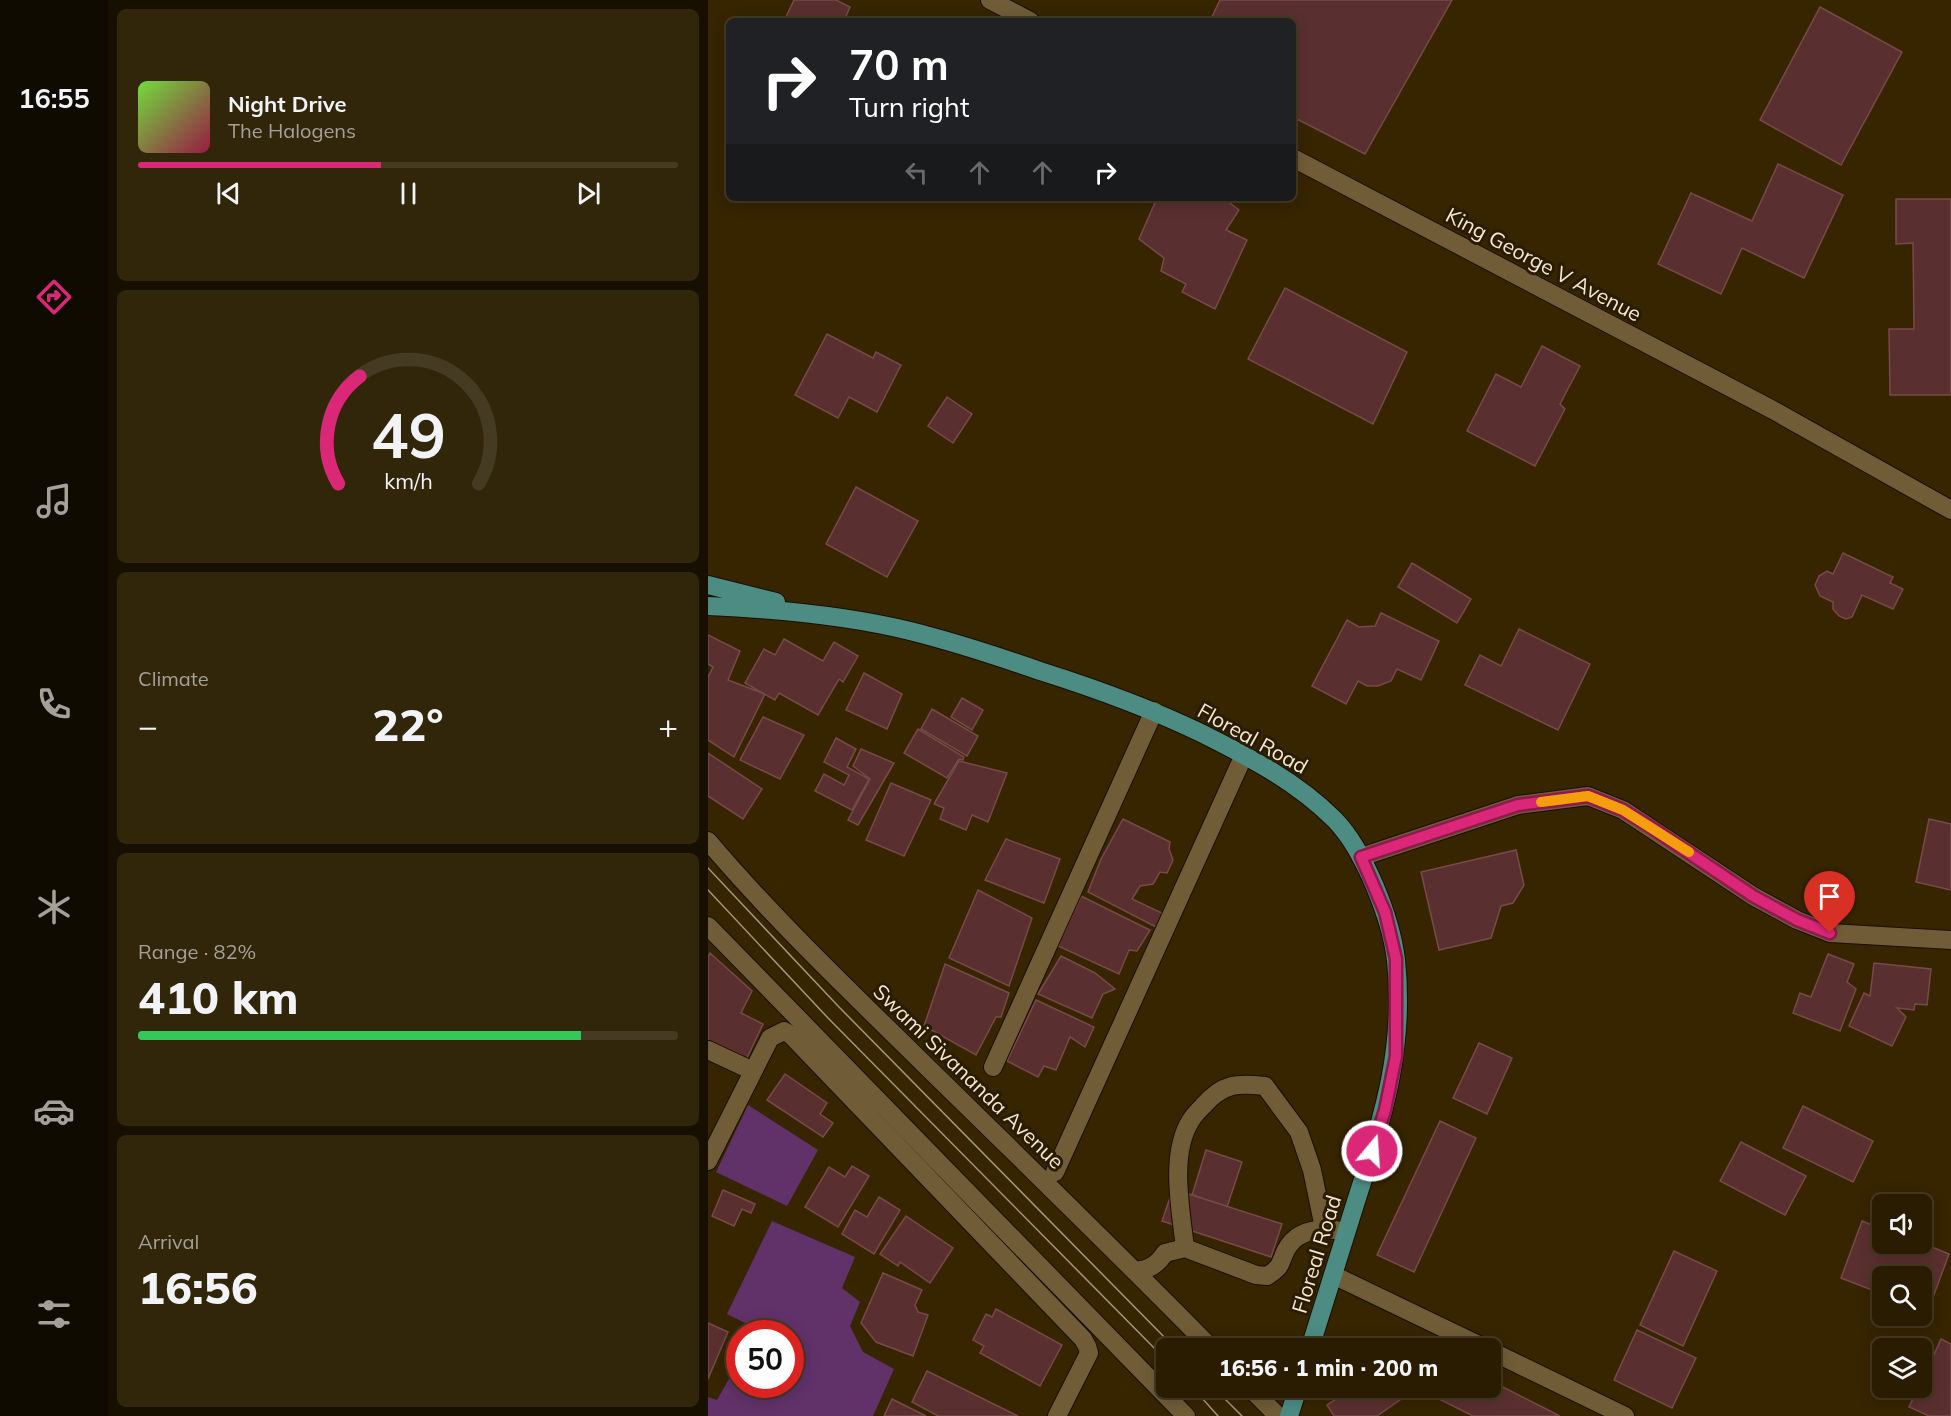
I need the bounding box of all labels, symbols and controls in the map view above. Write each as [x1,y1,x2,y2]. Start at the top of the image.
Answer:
text: 70 m [849,38,949,91]
icon: right [750,42,828,120]
text: 16:55 [18,81,90,115]
text: Night Drive [228,90,347,118]
text: Turn right [849,90,969,124]
text: The Halogens [228,118,356,143]
icon: left [900,156,933,189]
icon: ahead [963,156,996,189]
icon: ahead [1026,156,1059,189]
icon: right [1089,156,1122,189]
icon: previous [212,177,245,210]
icon: pause [392,177,425,210]
icon: next [572,177,605,210]
street label: King George V Avenue [1442,201,1646,327]
icon: directions [33,276,75,318]
text: 49 [371,395,445,474]
text: km/h [384,467,432,494]
icon: music [33,480,75,522]
text: Climate [138,666,209,691]
icon: phone [33,683,75,725]
text: 22° [372,696,444,752]
street label: Floreal Road [1193,697,1313,779]
text: − [138,705,158,746]
text: + [658,705,678,746]
pin [1804,871,1855,933]
icon: arrive [1813,880,1846,913]
icon: climate [33,886,75,928]
text: Range · 82% [138,939,256,964]
text: 410 km [138,969,299,1025]
street label: Swami Sivananda Avenue [868,978,1070,1174]
icon: car [33,1090,75,1132]
position arrow [1340,1119,1404,1183]
street label: Floreal Road [1286,1192,1346,1316]
map controls [1872,1194,1932,1398]
button: sound [1872,1194,1932,1254]
text: Arrival [138,1229,199,1254]
text: 16:56 [138,1259,258,1315]
button: search [1872,1266,1932,1326]
icon: filters [33,1293,75,1335]
speed limit sign: 50 [726,1320,804,1398]
button: layers [1872,1338,1932,1398]
text: 16:56 · 1 min · 200 m [1219,1354,1438,1382]

